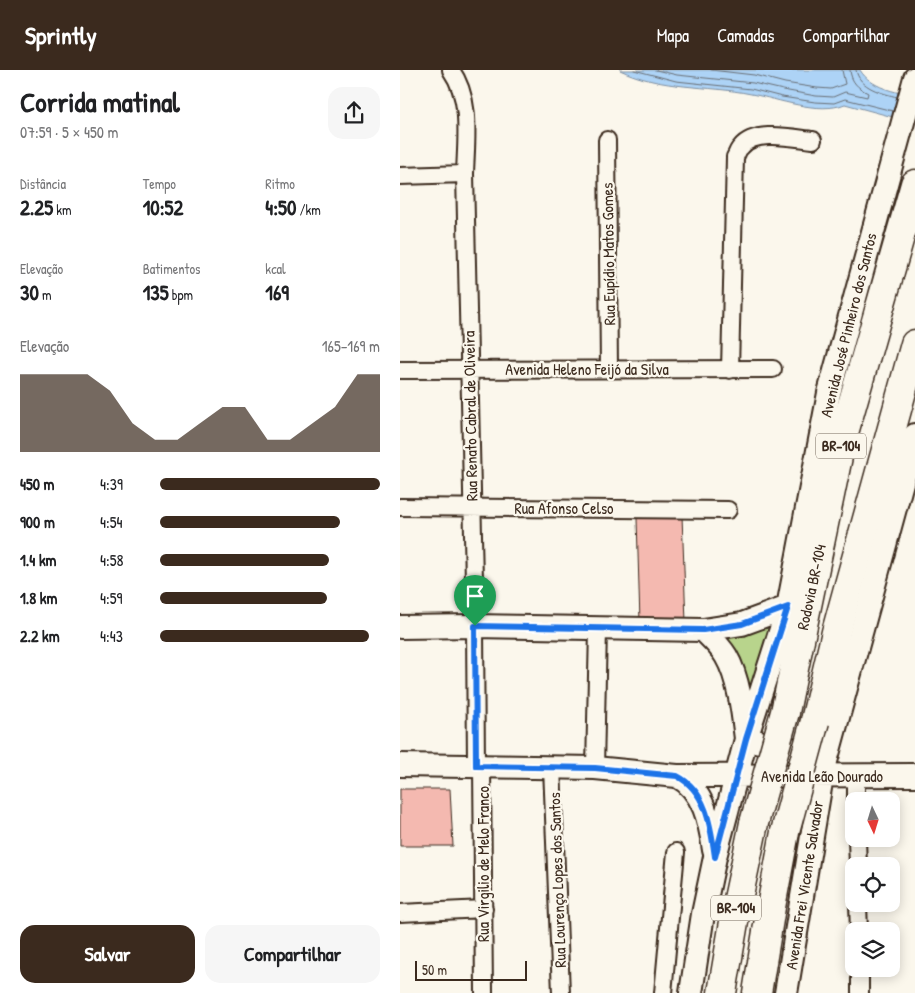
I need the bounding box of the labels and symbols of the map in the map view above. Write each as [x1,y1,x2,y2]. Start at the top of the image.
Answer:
street label: Rua Eupídio Matos Gomes [596,183,620,325]
street label: Avenida José Pinheiro dos Santos [814,231,882,419]
street label: Rua Renato Cabral de Oliveira [458,331,482,501]
street label: Avenida Heleno Feijó da Silva [505,358,669,380]
road number: BR-104 [816,434,866,458]
street label: Rua Afonso Celso [514,497,614,519]
street label: Rodovia BR-104 [791,542,831,632]
pin [454,575,496,626]
street label: Avenida Leão Dourado [761,765,883,787]
street label: Rua Virgilio de Melo Franco [472,785,494,942]
street label: Rua Lourenço Lopes dos Santos [543,792,571,968]
north arrow [845,792,900,848]
street label: Avenida Frei Vicente Salvador [780,799,828,971]
road number: BR-104 [711,896,761,920]
scale bar [415,958,528,981]

